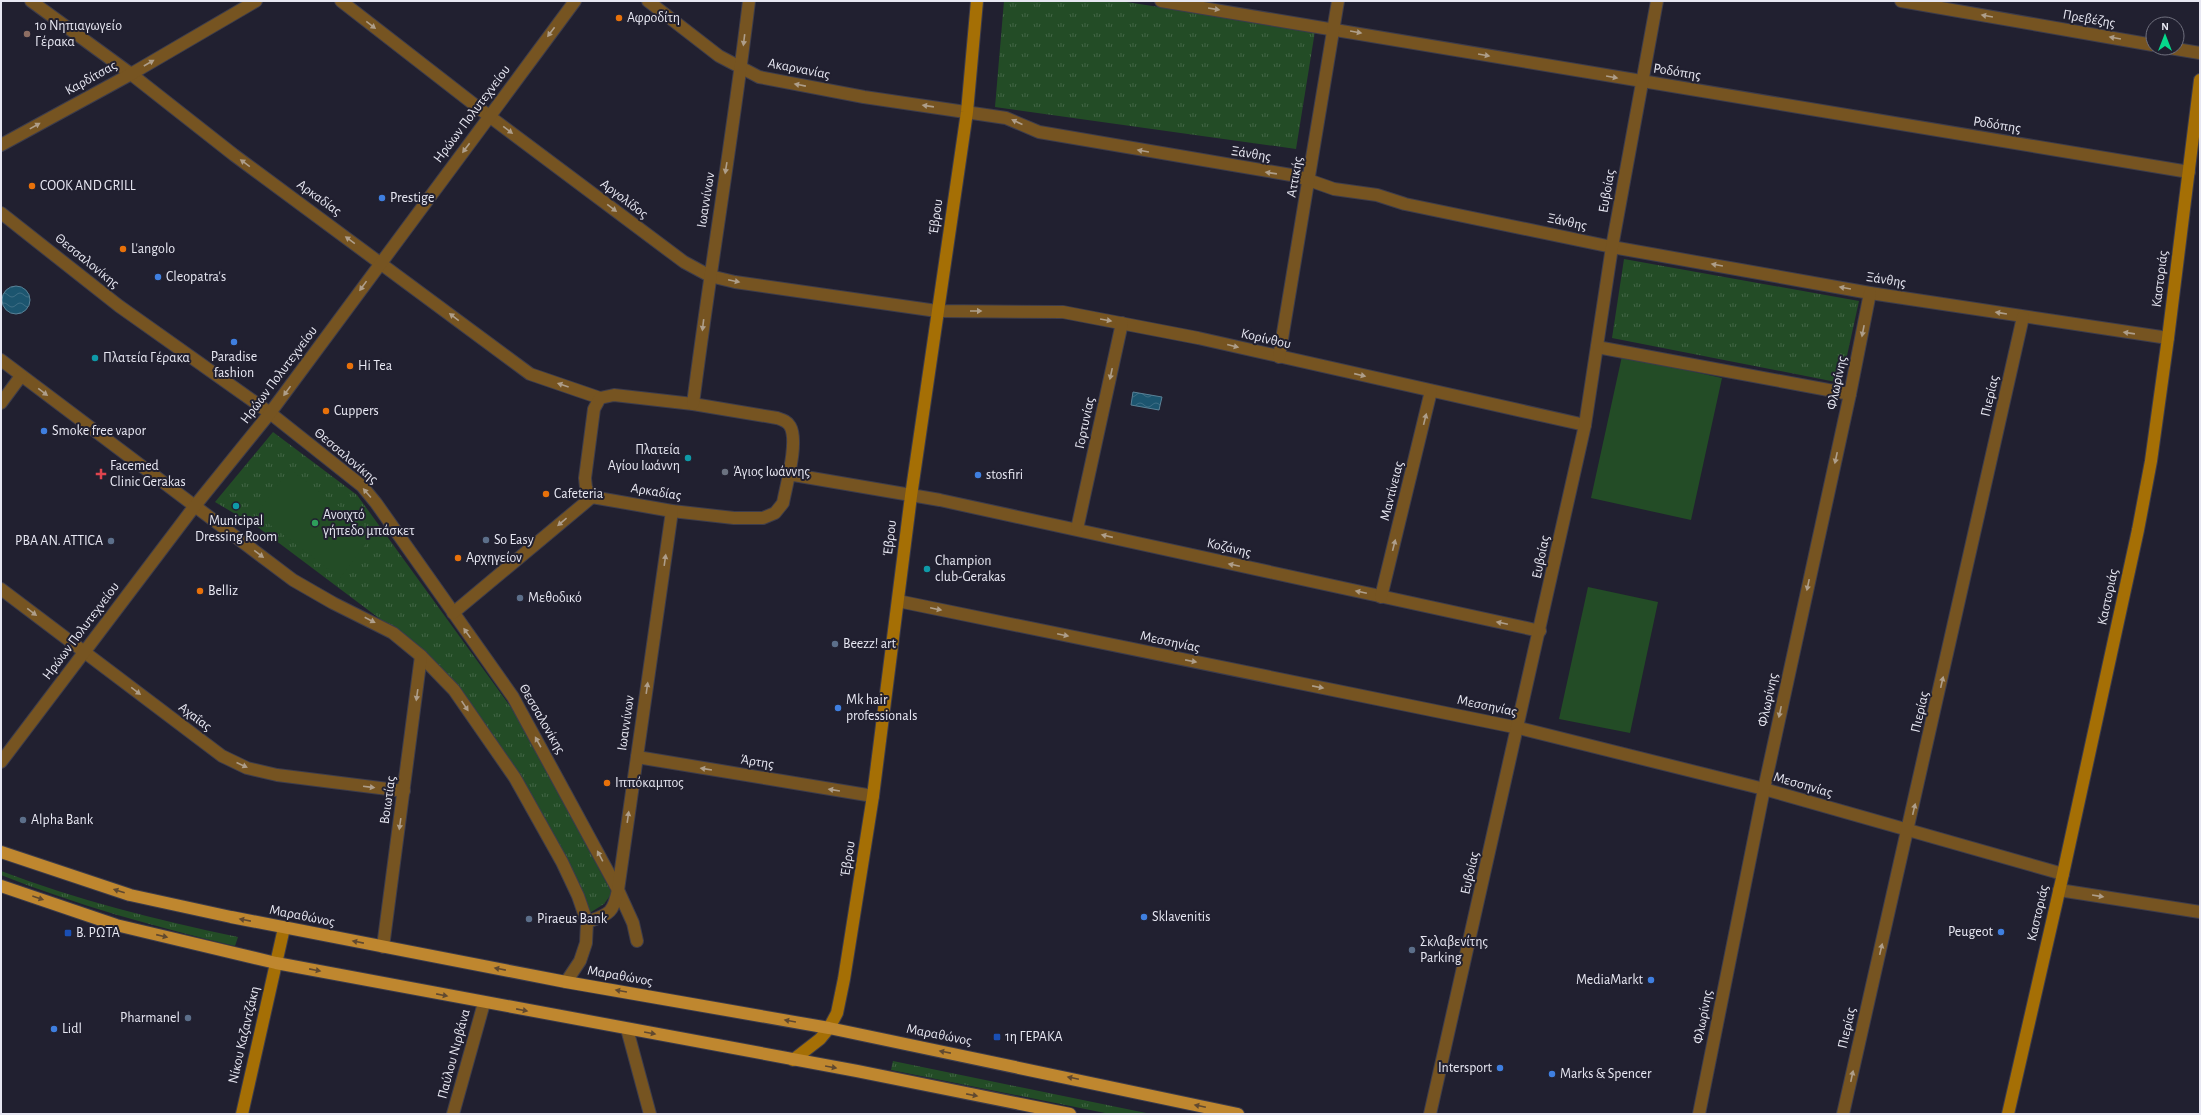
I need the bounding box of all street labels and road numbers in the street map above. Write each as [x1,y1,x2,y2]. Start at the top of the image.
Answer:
street label: Πρεβέζης [2062,8,2117,31]
street label: Ακαρνανίας [767,56,832,82]
street label: Καρδίτσας [63,58,120,98]
street label: Ροδόπης [1652,61,1702,83]
street label: Ηρώων Πολυτεχνείου [431,63,513,165]
street label: Ροδόπης [1972,114,2022,136]
street label: Ξάνθης [1230,144,1273,164]
street label: Αττικής [1285,155,1306,199]
street label: Ευβοίας [1596,168,1618,214]
street label: Ιωαννίνων [695,171,717,229]
street label: Αρκαδίας [294,177,344,219]
street label: Αργολίδος [598,177,651,222]
street label: Έβρου [927,198,945,236]
street label: Ξάνθης [1546,211,1589,233]
street label: Θεσσαλονίκης [52,231,122,291]
street label: Καστοριάς [2150,249,2170,308]
street label: Ξάνθης [1865,270,1908,290]
street label: Ηρώων Πολυτεχνείου [238,324,320,426]
street label: Κορίνθου [1240,326,1292,352]
street label: Φλωρίνης [1824,354,1850,411]
street label: Πιερίας [1978,374,2002,418]
street label: Γορτυνίας [1073,395,1097,450]
street label: Θεσσαλονίκης [312,426,381,487]
street label: Μαντίνειας [1378,459,1406,522]
street label: Αρκαδίας [630,481,683,503]
street label: Έβρου [881,519,899,557]
street label: Ευβοίας [1530,534,1552,580]
street label: Κοζάνης [1206,536,1253,560]
street label: Καστοριάς [2095,567,2121,626]
street label: Ηρώων Πολυτεχνείου [40,580,122,682]
street label: Μεσσηνίας [1139,629,1202,655]
street label: Φλωρίνης [1755,671,1781,728]
street label: Θεσσαλονίκης [516,682,568,757]
street label: Πιερίας [1908,690,1932,734]
street label: Μεσσηνίας [1456,693,1519,719]
street label: Ιωαννίνων [615,694,637,752]
street label: Αχαΐας [176,699,215,734]
street label: Άρτης [739,752,775,772]
street label: Μεσσηνίας [1772,770,1835,800]
street label: Βοιωτίας [378,775,398,825]
street label: Έβρου [838,840,858,878]
street label: Ευβοίας [1458,850,1482,896]
street label: Καστοριάς [2025,883,2051,942]
street label: Μαραθώνος [268,903,336,929]
street label: Μαραθώνος [586,963,654,989]
street label: Νίκου Καζαντζάκη [226,985,262,1085]
street label: Φλωρίνης [1691,988,1715,1045]
street label: Πιερίας [1835,1006,1859,1050]
street label: Παύλου Νιρβάνα [435,1008,473,1100]
street label: Μαραθώνος [905,1022,973,1048]

